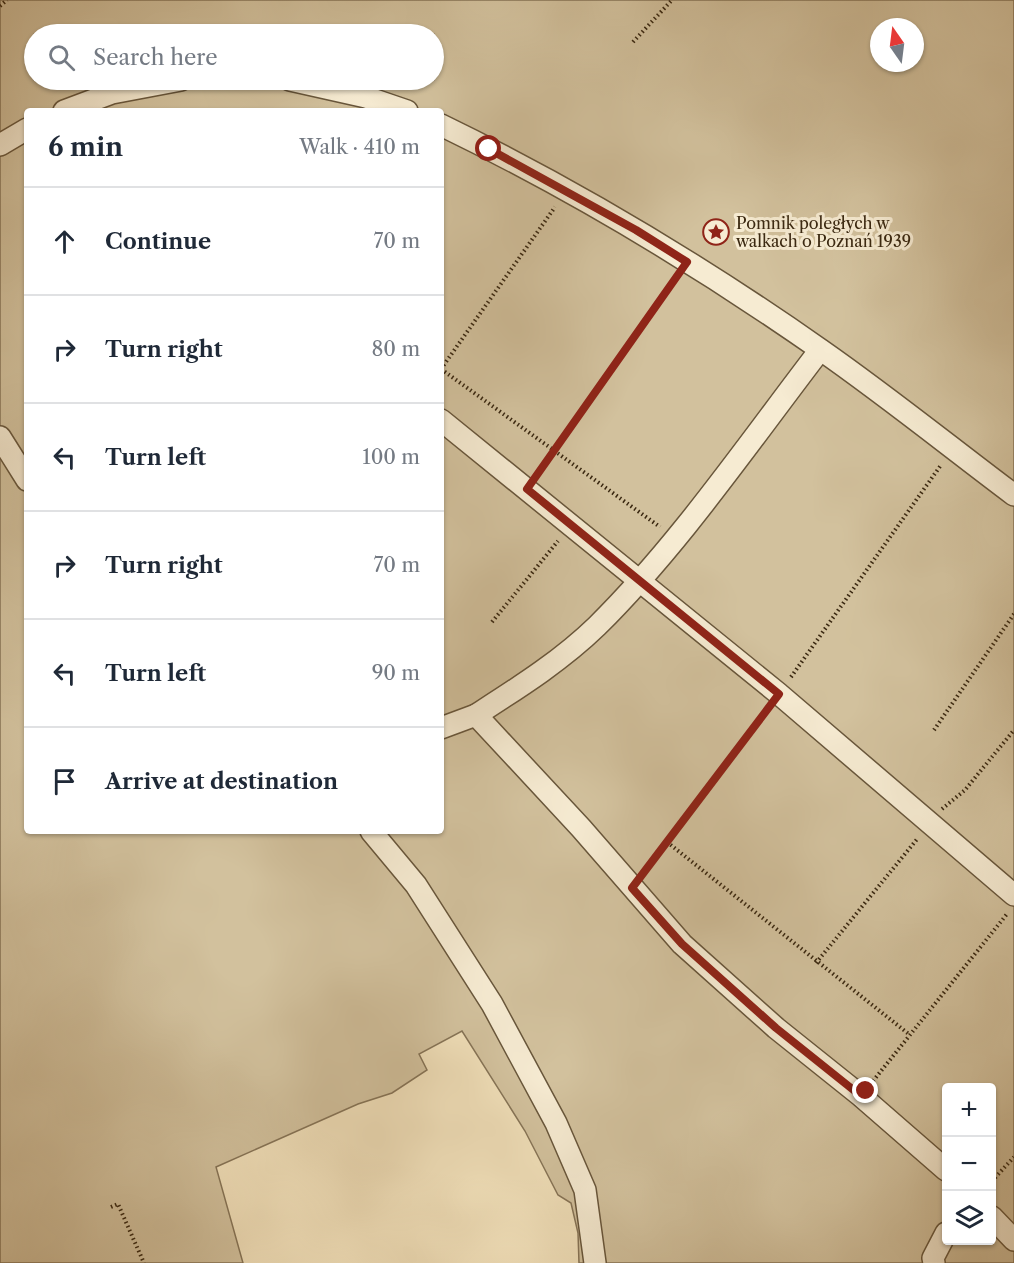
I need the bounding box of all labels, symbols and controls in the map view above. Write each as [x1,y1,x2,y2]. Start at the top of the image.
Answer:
north arrow [870,18,924,72]
search box [24,24,444,90]
icon: search [45,41,78,74]
text: Search here [93,44,218,71]
text: 6 min [48,131,123,163]
text: Walk · 410 m [299,135,420,159]
route start [475,135,501,161]
place label: Pomnik poległych w walkach o Poznań 1939 [735,213,911,251]
place icon: Pomnik poległych w walkach o Poznań 1939 [701,217,731,247]
icon: ahead [48,225,81,258]
text: Continue [105,228,211,255]
text: 70 m [374,229,420,253]
icon: right [48,333,81,366]
text: Turn right [105,336,223,363]
text: 80 m [372,337,420,361]
icon: left [48,441,81,474]
text: Turn left [105,444,206,471]
text: 100 m [362,445,420,469]
icon: right [48,549,81,582]
text: Turn right [105,552,223,579]
text: 70 m [374,553,420,577]
icon: left [48,657,81,690]
text: Turn left [105,660,206,687]
text: 90 m [372,661,420,685]
icon: arrive [48,765,81,798]
text: Arrive at destination [105,768,338,795]
route end [852,1077,878,1103]
map controls [942,1083,996,1245]
button: + [942,1083,996,1137]
button: − [942,1137,996,1191]
button: layers [942,1191,996,1245]

